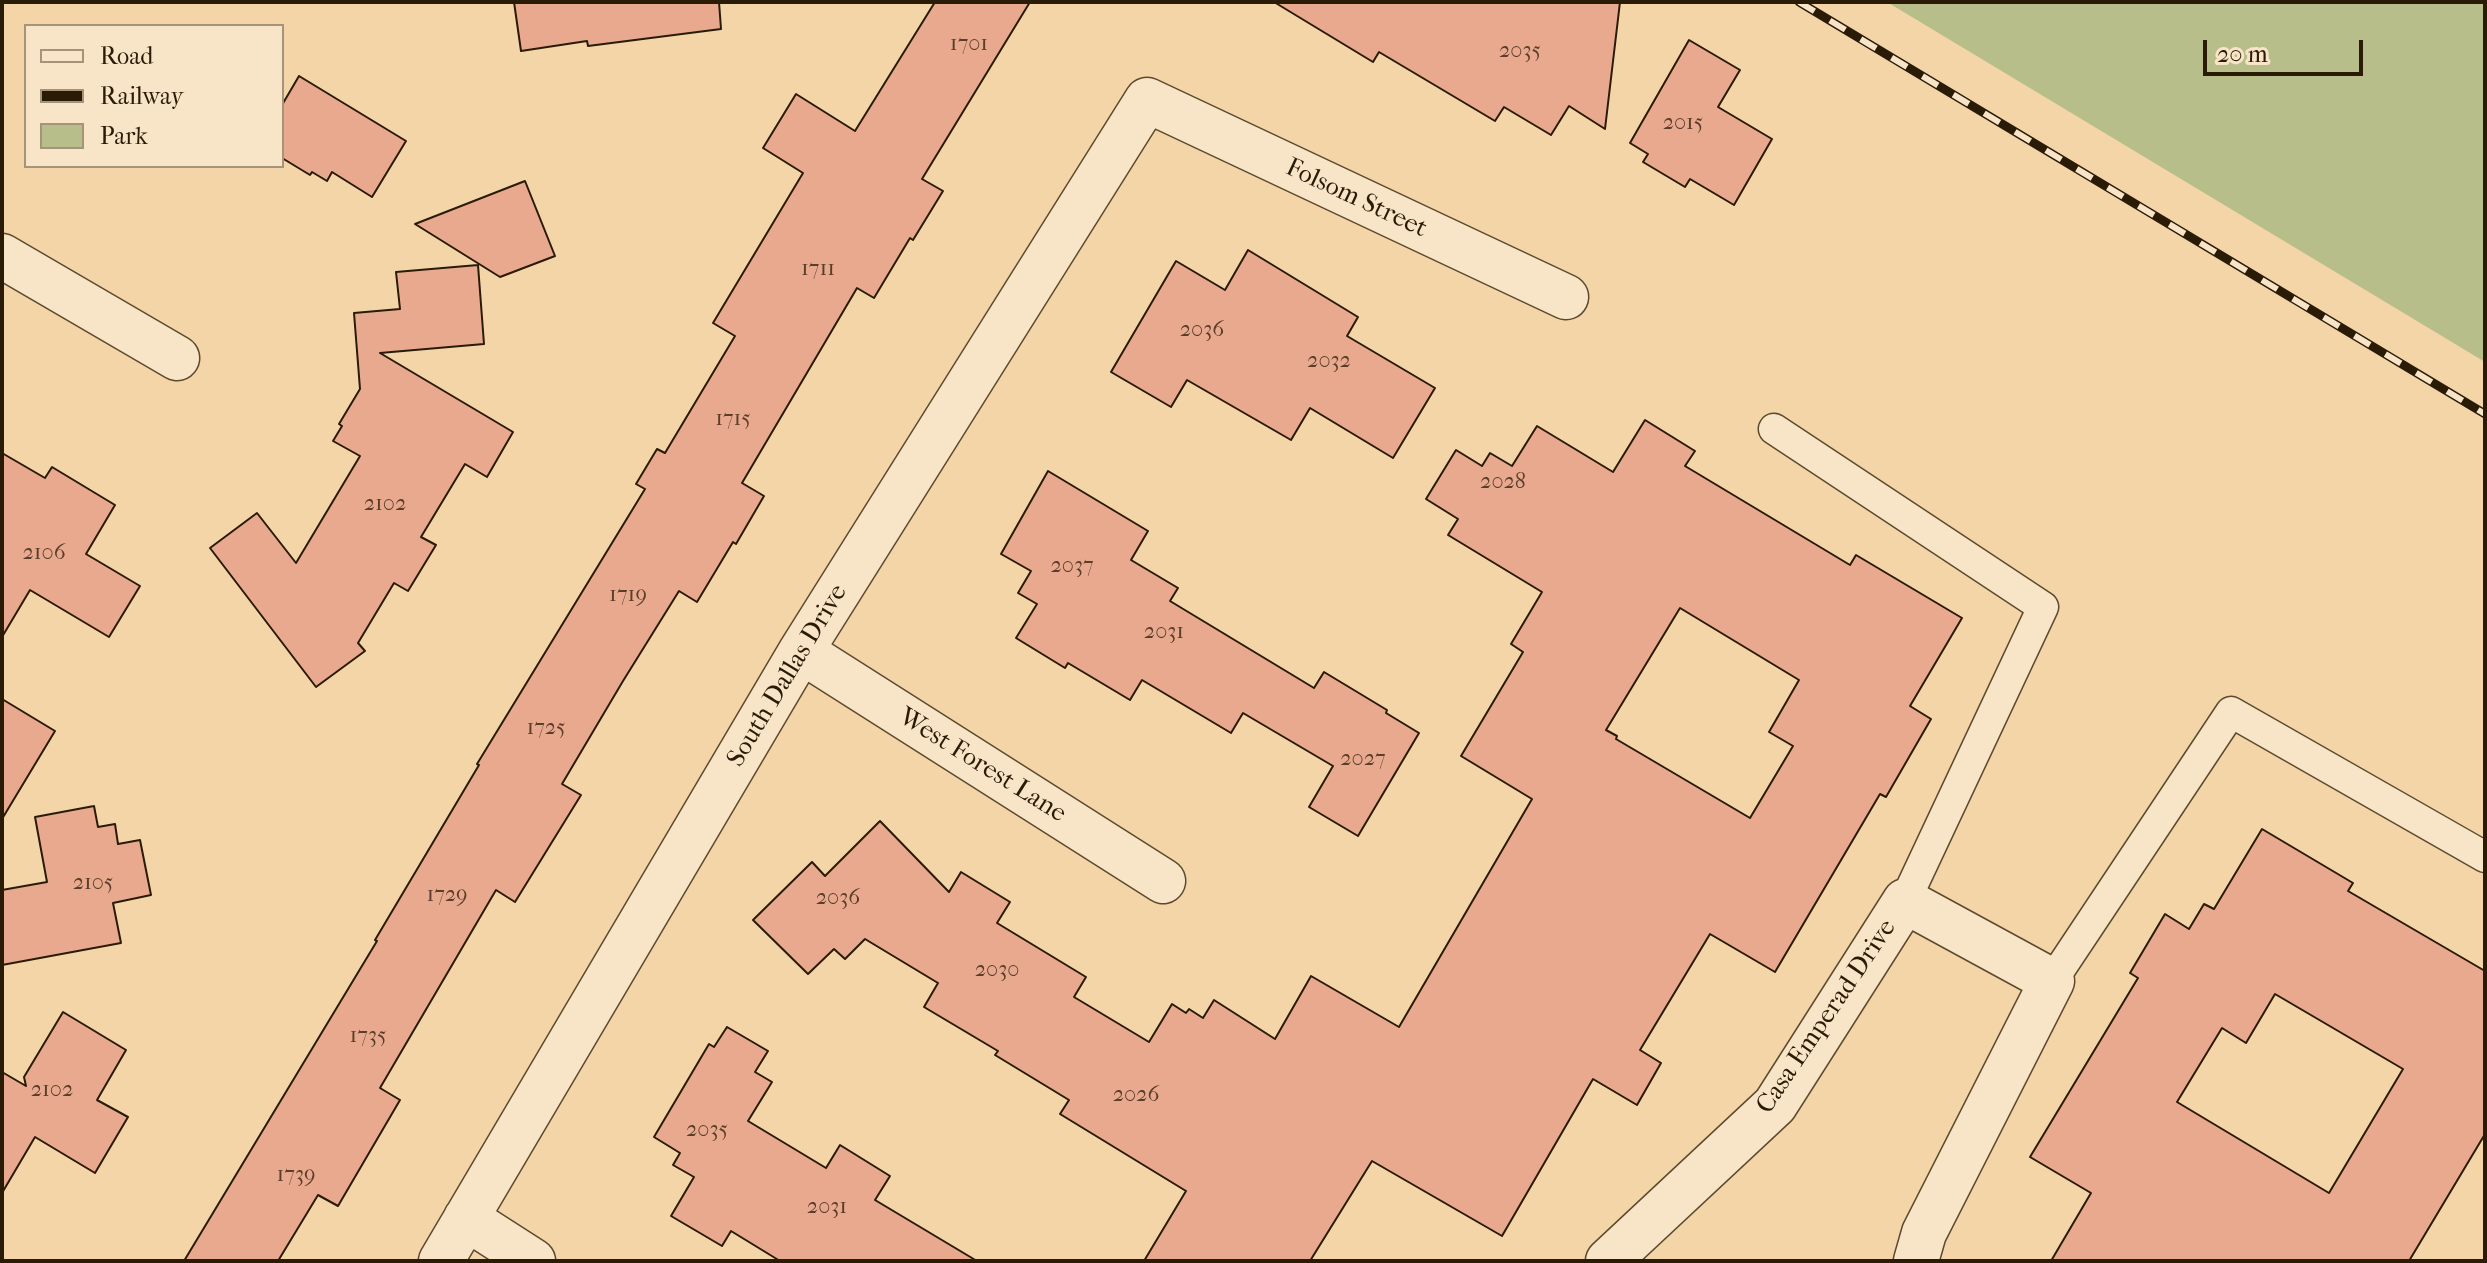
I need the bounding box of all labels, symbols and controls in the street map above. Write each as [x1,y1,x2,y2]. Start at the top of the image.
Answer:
legend [24,24,284,168]
scale bar [2207,24,2367,74]
house number: 1701 [950,32,988,58]
house number: 2035 [1499,39,1541,65]
text: 20 m [2217,40,2268,68]
text: Road [100,42,153,70]
text: Railway [100,82,183,110]
house number: 2015 [1663,111,1703,137]
text: Park [100,122,148,150]
street label: Folsom Street [1280,153,1432,245]
house number: 1711 [801,257,835,283]
house number: 2036 [1180,318,1224,344]
house number: 2032 [1307,349,1351,375]
house number: 1715 [715,407,751,433]
house number: 2028 [1480,470,1526,496]
house number: 2102 [364,492,406,518]
house number: 2106 [22,541,66,567]
house number: 2037 [1050,554,1094,580]
street label: South Dallas Drive [721,579,855,773]
house number: 1719 [609,583,647,609]
house number: 2031 [1144,620,1184,646]
street label: West Forest Lane [892,702,1072,830]
house number: 1725 [526,716,566,742]
house number: 2027 [1340,747,1386,773]
house number: 2105 [73,871,113,897]
house number: 1729 [426,883,468,909]
house number: 2036 [816,886,860,912]
street label: Casa Emperad Drive [1750,914,1904,1120]
house number: 2030 [975,958,1019,984]
house number: 1735 [350,1024,386,1050]
house number: 2102 [31,1078,73,1104]
house number: 2026 [1113,1083,1159,1109]
house number: 2035 [686,1118,728,1144]
house number: 1739 [276,1163,316,1189]
house number: 2031 [807,1195,847,1221]

